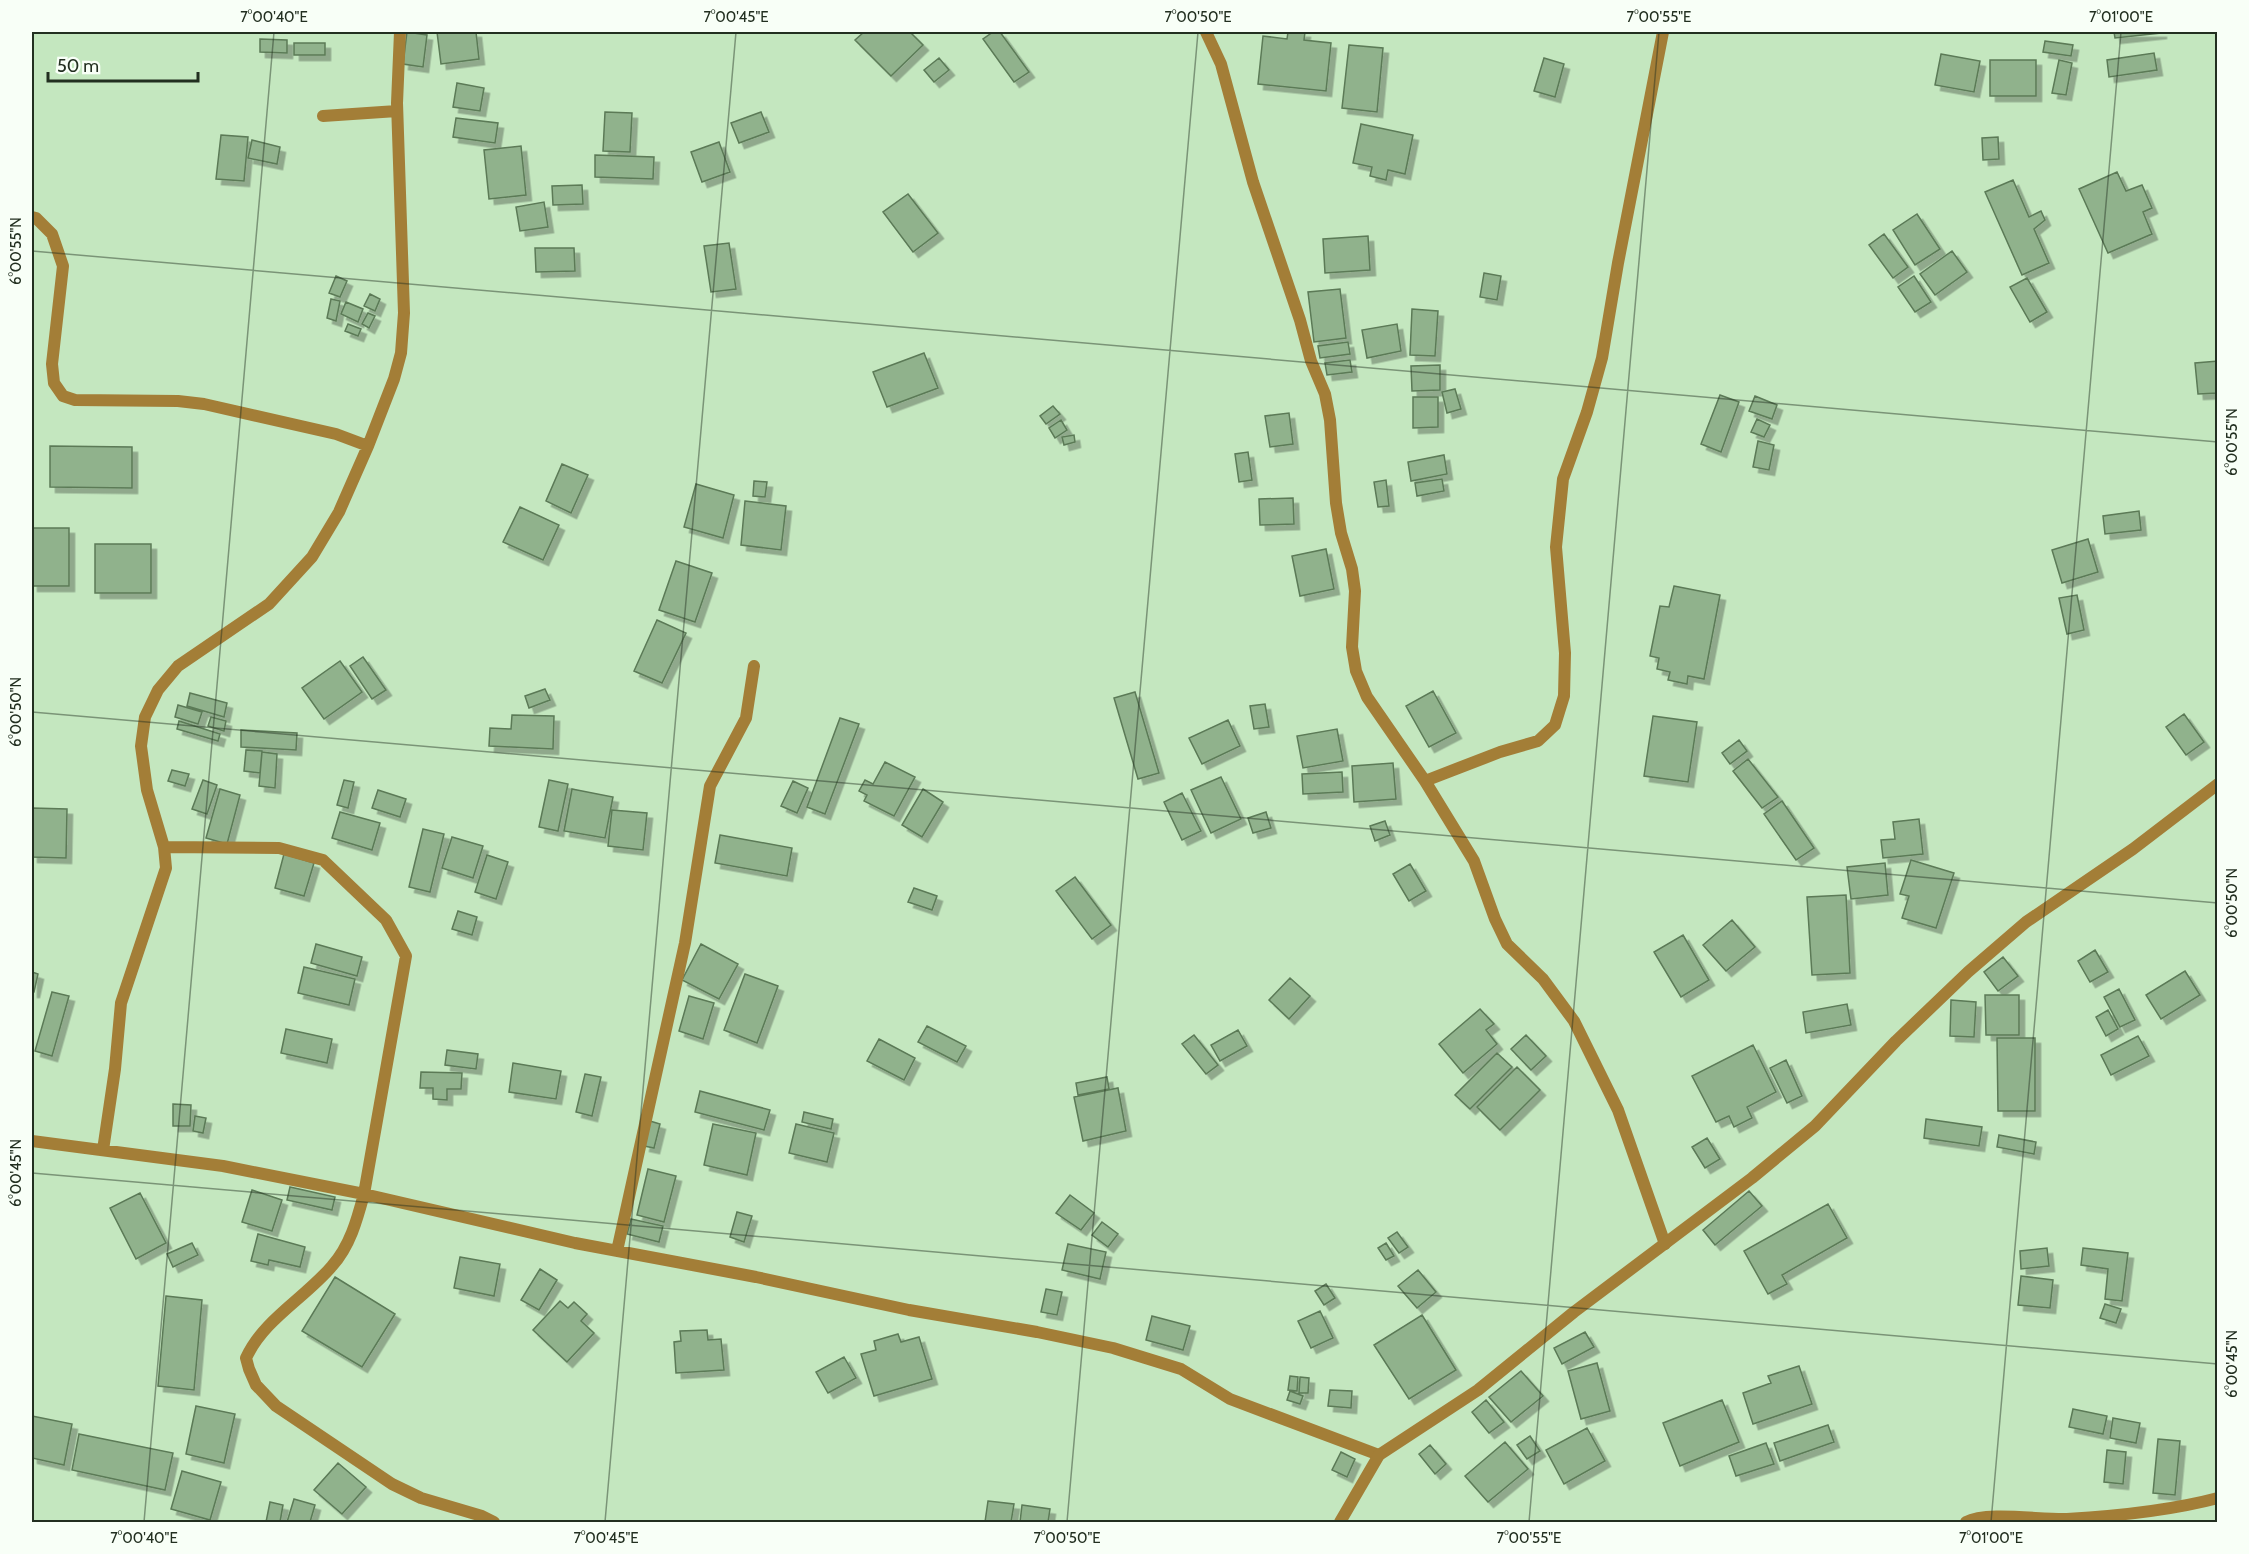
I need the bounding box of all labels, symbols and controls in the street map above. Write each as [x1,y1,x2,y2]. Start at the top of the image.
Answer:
text: 7°00'40"E [240,8,308,26]
text: 7°00'45"E [703,8,769,26]
text: 7°00'50"E [1164,8,1232,26]
text: 7°00'55"E [1627,8,1691,26]
text: 7°01'00"E [2089,8,2153,26]
scale bar [48,45,198,83]
text: 50 m [57,55,99,77]
text: 6°00'55"N [7,217,25,285]
text: 6°00'55"N [2223,408,2241,476]
text: 6°00'50"N [7,677,25,747]
text: 6°00'50"N [2223,868,2241,938]
text: 6°00'45"N [7,1139,25,1207]
text: 6°00'45"N [2223,1330,2241,1398]
text: 7°00'40"E [110,1529,178,1547]
text: 7°00'45"E [573,1529,639,1547]
text: 7°00'50"E [1033,1529,1101,1547]
text: 7°00'55"E [1497,1529,1561,1547]
text: 7°01'00"E [1959,1529,2023,1547]

